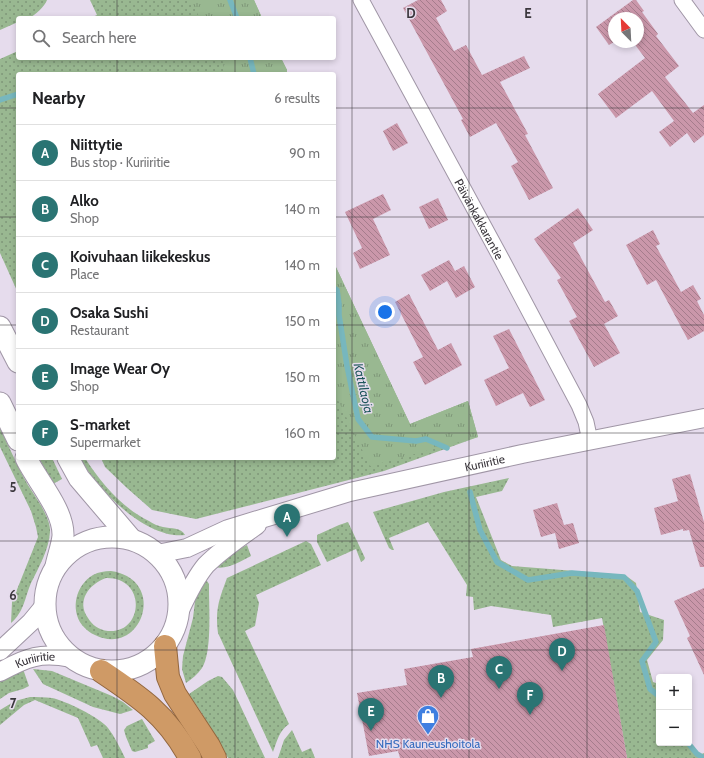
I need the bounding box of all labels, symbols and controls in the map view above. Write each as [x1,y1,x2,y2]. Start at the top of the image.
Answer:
text: D [406,5,416,21]
text: E [524,5,532,21]
north arrow [608,12,644,48]
search box [16,16,336,60]
icon: search [30,27,52,49]
text: Search here [62,29,137,47]
text: Nearby [32,88,85,108]
text: 6 results [274,90,320,106]
text: Niittytie [70,136,123,154]
text: A [41,145,49,161]
text: 90 m [289,145,320,161]
text: Bus stop · Kuriiritie [70,154,170,170]
street label: Päivänkakkarantie [452,176,508,262]
text: Alko [70,192,99,210]
text: B [41,201,49,217]
text: 140 m [285,201,320,217]
text: Shop [70,210,99,226]
text: Koivuhaan liikekeskus [70,248,210,266]
text: C [41,257,49,273]
text: 140 m [285,257,320,273]
text: Place [70,266,99,282]
your location [375,302,395,322]
text: Osaka Sushi [70,304,148,322]
text: D [40,313,50,329]
text: 150 m [285,313,320,329]
text: Restaurant [70,322,129,338]
text: Image Wear Oy [70,360,170,378]
water label: Kattilaoja [349,361,378,415]
text: E [41,369,49,385]
text: 150 m [285,369,320,385]
text: Shop [70,378,99,394]
text: S-market [70,416,130,434]
text: F [42,425,48,441]
text: 160 m [285,425,320,441]
text: Supermarket [70,434,141,450]
street label: Kuriiritie [463,451,506,474]
text: 5 [10,479,17,495]
pin: A [274,504,300,537]
text: 6 [9,587,17,603]
pin: D [549,638,575,671]
street label: Kuriiritie [13,648,55,671]
pin: C [486,656,512,689]
pin: B [428,665,454,698]
map controls [656,674,692,746]
button: + [656,674,692,710]
pin: F [517,682,543,715]
text: 7 [10,695,17,711]
pin: E [358,698,384,731]
shop icon: NHS Kauneushoitola [415,703,441,736]
button: − [656,710,692,746]
place label: NHS Kauneushoitola [376,736,480,751]

